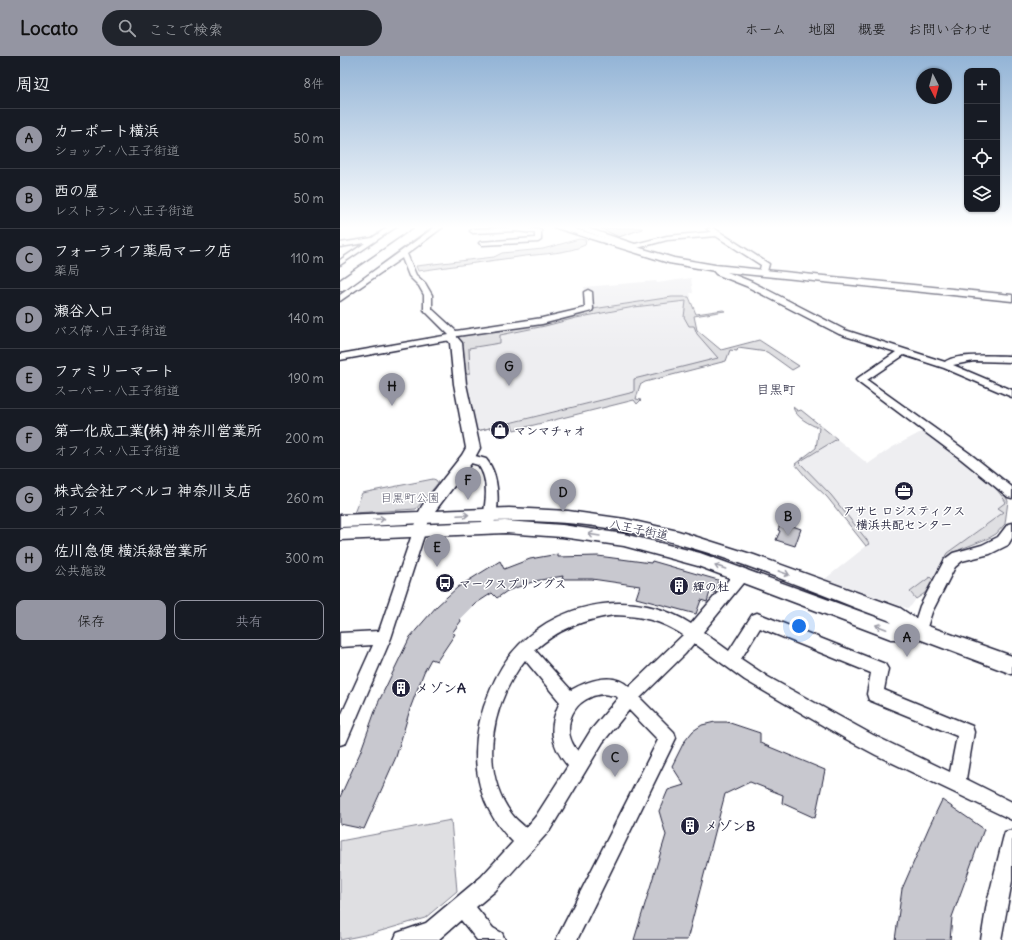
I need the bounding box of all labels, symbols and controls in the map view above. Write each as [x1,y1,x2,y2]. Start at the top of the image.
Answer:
search box [102,10,382,46]
text: Locato [20,16,78,40]
icon: search [116,17,138,39]
text: ここで検索 [148,20,223,39]
text: ホーム [745,20,786,38]
text: 地図 [808,20,836,38]
text: 概要 [858,20,886,38]
text: お問い合わせ [908,20,992,38]
north arrow [916,68,952,104]
map controls [964,68,1000,212]
button: + [964,68,1000,104]
text: 周辺 [16,73,50,95]
text: 8件 [304,75,324,92]
button: − [964,104,1000,140]
text: カーポート横浜 [54,121,159,140]
text: A [25,130,33,147]
text: 50 m [293,130,324,147]
button: locate [964,140,1000,176]
text: ショップ · 八王子街道 [54,142,180,159]
button: layers [964,176,1000,212]
text: 西の屋 [54,181,99,200]
text: B [25,190,33,207]
text: 50 m [293,190,324,207]
text: レストラン · 八王子街道 [54,202,194,219]
text: フォーライフ薬局マーク店 [54,241,233,260]
text: C [25,250,33,267]
text: 110 m [291,250,324,267]
text: 薬局 [54,262,80,279]
text: 瀬谷入口 [54,301,114,320]
text: D [24,310,34,327]
text: 140 m [288,310,324,327]
text: バス停 · 八王子街道 [54,322,167,339]
pin: G [496,353,522,386]
text: ファミリーマート [54,361,175,380]
text: E [25,370,33,387]
text: 190 m [288,370,324,387]
pin: H [379,373,405,406]
district label: 目黒町 [756,381,796,398]
text: スーパー · 八王子街道 [54,382,180,399]
shop icon: マンマチャオ [489,419,511,441]
text: 第一化成工業(株) 神奈川営業所 [54,421,262,440]
place label: マンマチャオ [514,423,586,438]
text: F [25,430,33,447]
text: 200 m [285,430,324,447]
text: オフィス · 八王子街道 [54,442,180,459]
pin: F [455,467,481,500]
pin: D [550,479,576,512]
office icon: アサヒ ロジスティクス 横浜共配センター [893,480,915,502]
text: 株式会社アベルコ 神奈川支店 [54,481,253,500]
text: G [24,490,34,507]
text: 260 m [286,490,324,507]
park label: 目黒町公園 [380,490,440,505]
text: オフィス [54,502,106,519]
pin: B [775,503,801,536]
place label: アサヒ ロジスティクス 横浜共配センター [843,503,965,532]
one-way arrow [456,511,469,519]
street label: 八王子街道 [608,515,670,543]
one-way arrow [372,516,385,523]
one-way arrow [588,531,601,539]
pin: E [424,534,450,567]
text: 佐川急便 横浜緑営業所 [54,541,208,560]
text: H [24,550,34,567]
text: 300 m [285,550,324,567]
text: 公共施設 [54,562,106,579]
one-way arrow [714,562,726,570]
one-way arrow [778,570,790,578]
bus stop icon: マークスプリングス [434,572,456,594]
building icon: 輝の杜 [668,575,690,597]
place label: マークスプリングス [459,576,566,591]
place label: 輝の杜 [692,579,729,594]
button: 保存 [16,600,166,640]
button: 共有 [174,600,324,640]
your location [789,616,809,636]
one-way arrow [875,623,887,631]
pin: A [894,624,920,657]
building icon: メゾンA [390,677,412,699]
place label: メゾンA [415,679,466,697]
pin: C [602,744,628,777]
building icon: メゾンB [679,815,701,837]
place label: メゾンB [704,817,755,835]

